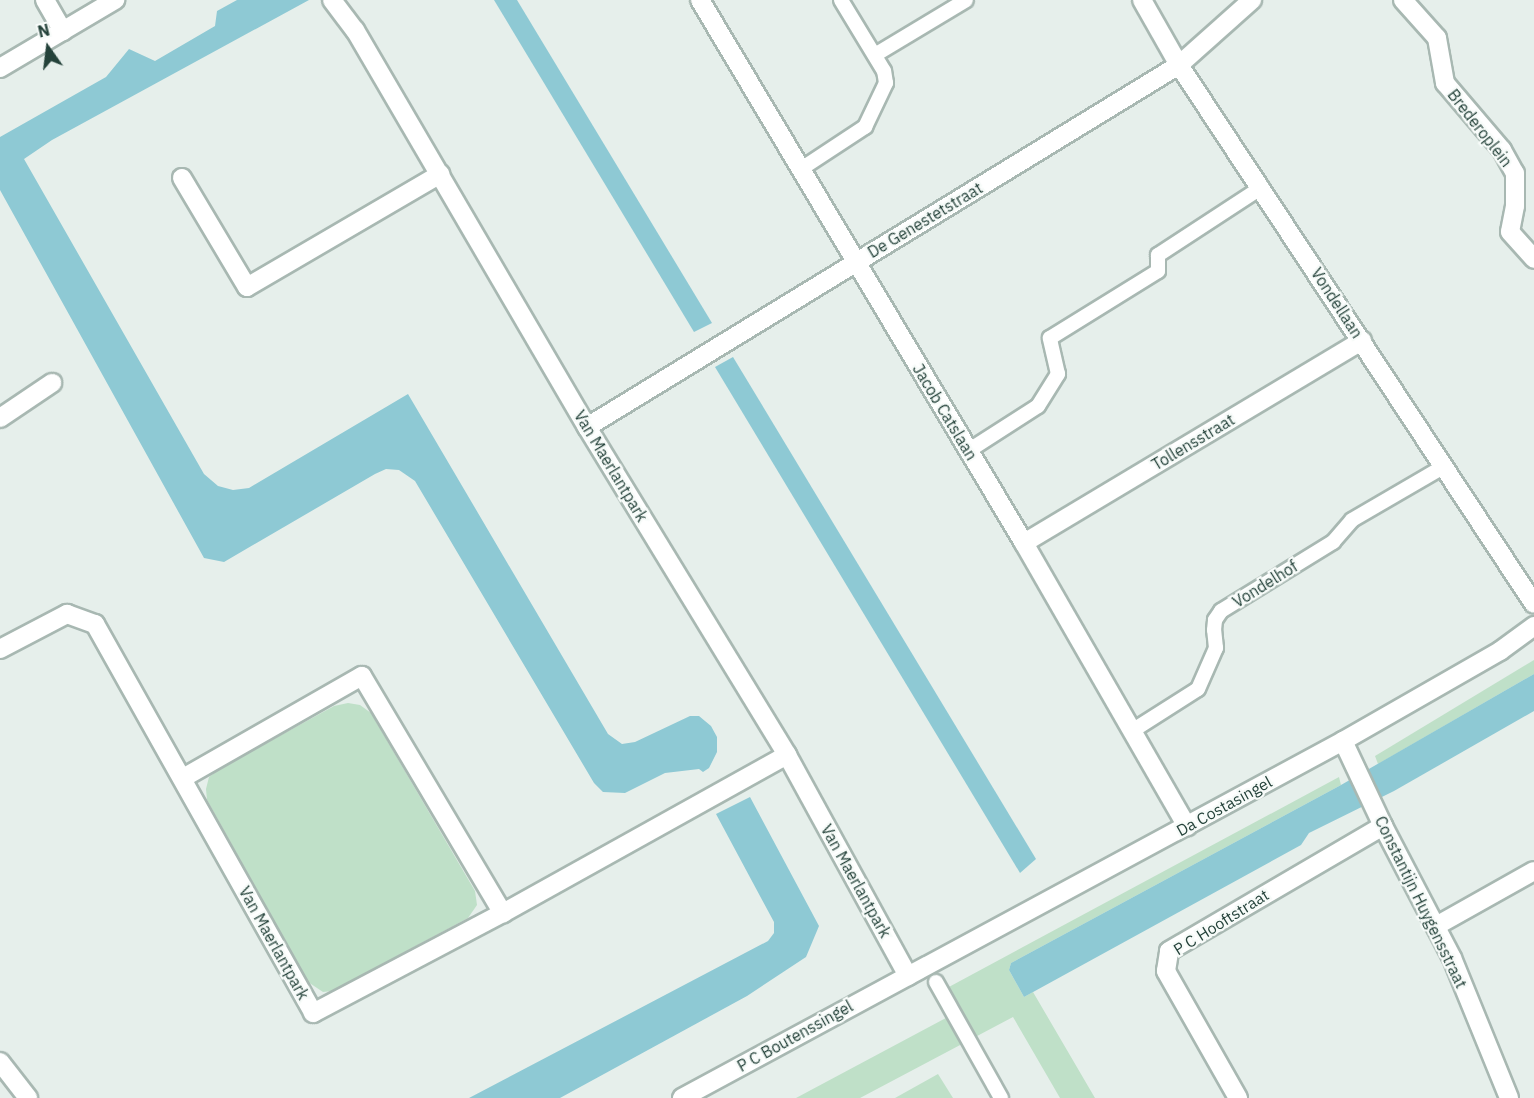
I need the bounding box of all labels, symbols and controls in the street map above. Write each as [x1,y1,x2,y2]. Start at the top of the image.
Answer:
north arrow [18,18,78,78]
text: N [36,19,52,42]
street label: Brederoplein [1444,85,1516,171]
street label: De Genestetstraat [864,178,986,262]
street label: Vondellaan [1307,264,1367,342]
street label: Jacob Catslaan [909,360,981,464]
street label: Van Maerlantpark [570,407,652,525]
street label: Tollensstraat [1148,410,1238,474]
street label: Vondelhof [1229,557,1301,611]
street label: Da Costasingel [1173,772,1275,840]
street label: Constantijn Huygensstraat [1371,813,1471,991]
street label: Van Maerlantpark [817,821,895,941]
street label: Van Maerlantpark [235,883,313,1003]
street label: P C Hooftstraat [1170,885,1272,959]
street label: P C Boutenssingel [734,996,856,1076]

